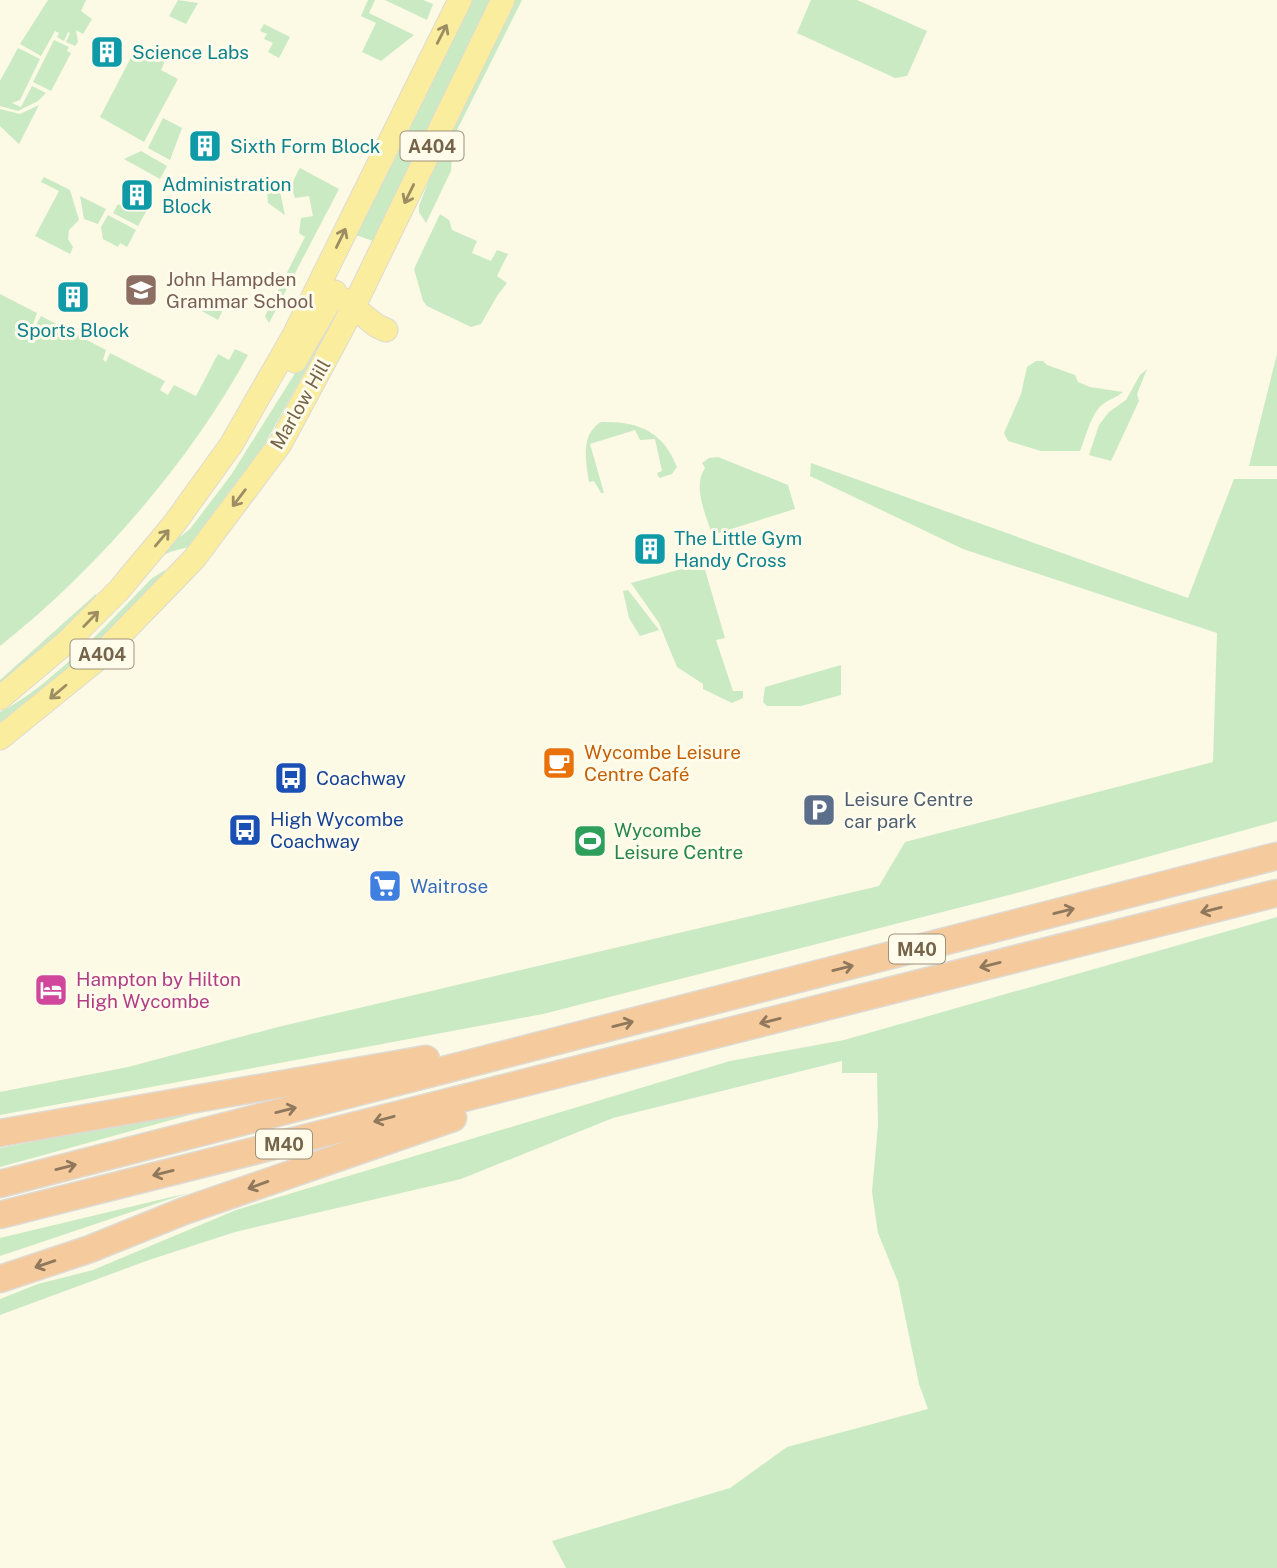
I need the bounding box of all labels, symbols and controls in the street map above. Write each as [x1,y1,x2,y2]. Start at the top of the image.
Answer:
one-way arrow [436,24,450,45]
building icon: Science Labs [88,33,126,71]
place label: Science Labs [132,41,249,63]
building icon: Sixth Form Block [186,127,224,165]
road number: A404 [400,132,464,160]
place label: Sixth Form Block [230,135,381,157]
place label: Administration Block [162,173,291,217]
building icon: Administration Block [118,176,156,214]
one-way arrow [402,183,415,204]
one-way arrow [335,228,349,249]
place label: John Hampden Grammar School [166,268,314,312]
school or university icon: John Hampden Grammar School [122,271,160,309]
building icon: Sports Block [54,278,92,316]
place label: Sports Block [16,319,130,341]
street label: Marlow Hill [265,355,335,453]
one-way arrow [232,489,247,507]
place label: The Little Gym Handy Cross [674,527,802,571]
one-way arrow [155,529,170,547]
building icon: The Little Gym Handy Cross [631,530,669,568]
one-way arrow [82,610,99,627]
road number: A404 [70,640,134,668]
one-way arrow [49,685,67,700]
place label: Wycombe Leisure Centre Café [584,741,741,785]
cafe icon: Wycombe Leisure Centre Café [540,744,578,782]
bus stop icon: Coachway [272,759,310,797]
place label: Coachway [316,767,406,789]
place label: Leisure Centre car park [844,788,973,832]
parking icon: Leisure Centre car park [800,791,838,829]
place label: High Wycombe Coachway [270,808,404,852]
bus stop icon: High Wycombe Coachway [226,811,264,849]
place label: Wycombe Leisure Centre [614,819,743,863]
sports icon: Wycombe Leisure Centre [571,822,609,860]
supermarket icon: Waitrose [366,867,404,905]
place label: Waitrose [410,875,488,897]
one-way arrow [1052,904,1075,917]
one-way arrow [1200,904,1223,917]
road number: M40 [889,934,945,964]
one-way arrow [979,959,1002,972]
one-way arrow [832,961,854,974]
place label: Hampton by Hilton High Wycombe [76,968,241,1012]
hotel icon: Hampton by Hilton High Wycombe [32,971,70,1009]
one-way arrow [759,1015,781,1028]
one-way arrow [612,1017,634,1030]
one-way arrow [275,1103,297,1116]
one-way arrow [373,1113,396,1126]
road number: M40 [256,1129,312,1158]
one-way arrow [55,1159,77,1172]
one-way arrow [152,1167,174,1180]
one-way arrow [247,1180,269,1192]
one-way arrow [34,1259,56,1271]

